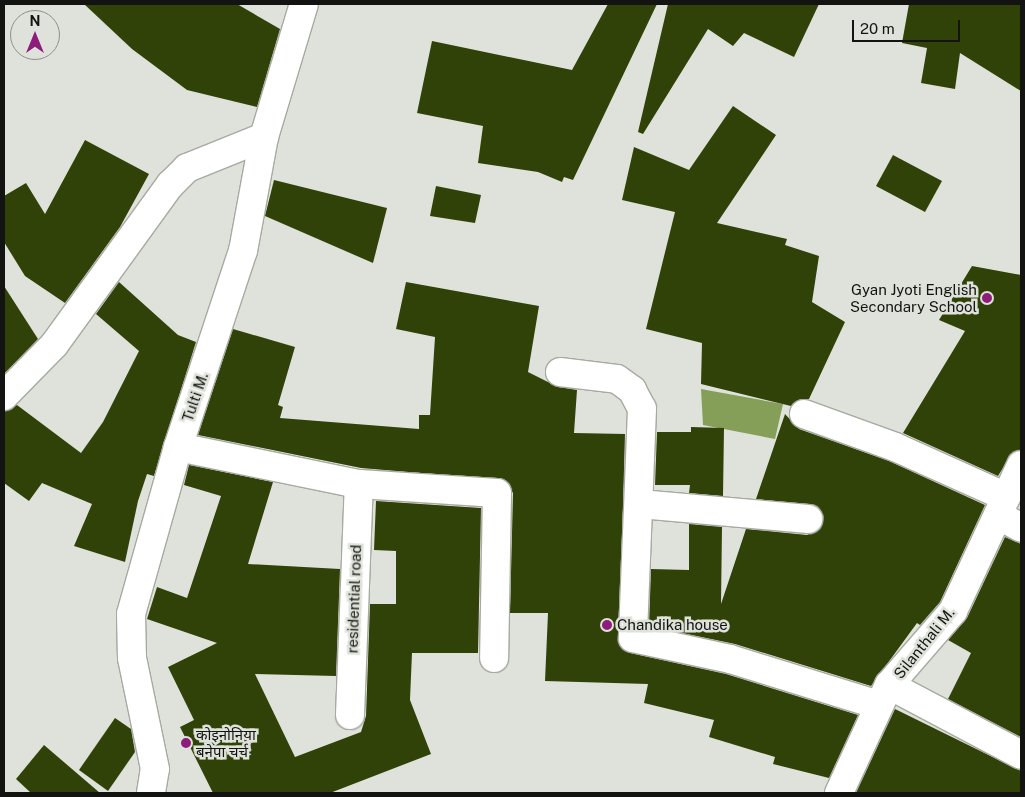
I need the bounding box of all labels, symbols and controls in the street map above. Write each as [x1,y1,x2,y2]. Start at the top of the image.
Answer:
north arrow [10,10,60,60]
scale bar [855,10,962,42]
text: N [30,13,40,29]
text: 20 m [860,20,895,37]
place label: Gyan Jyoti English Secondary School [850,280,977,315]
marker: Gyan Jyoti English Secondary School [981,292,993,304]
street label: Tulti M. [178,370,212,424]
street label: residential road [343,544,365,654]
street label: Silanthali M. [890,604,958,682]
place label: Chandika house [617,616,728,634]
marker: Chandika house [601,619,613,631]
place label: कोइनोनिया बनेपा चर्च [196,725,256,760]
marker: कोइनोनिया बनेपा चर्च [180,737,192,749]

